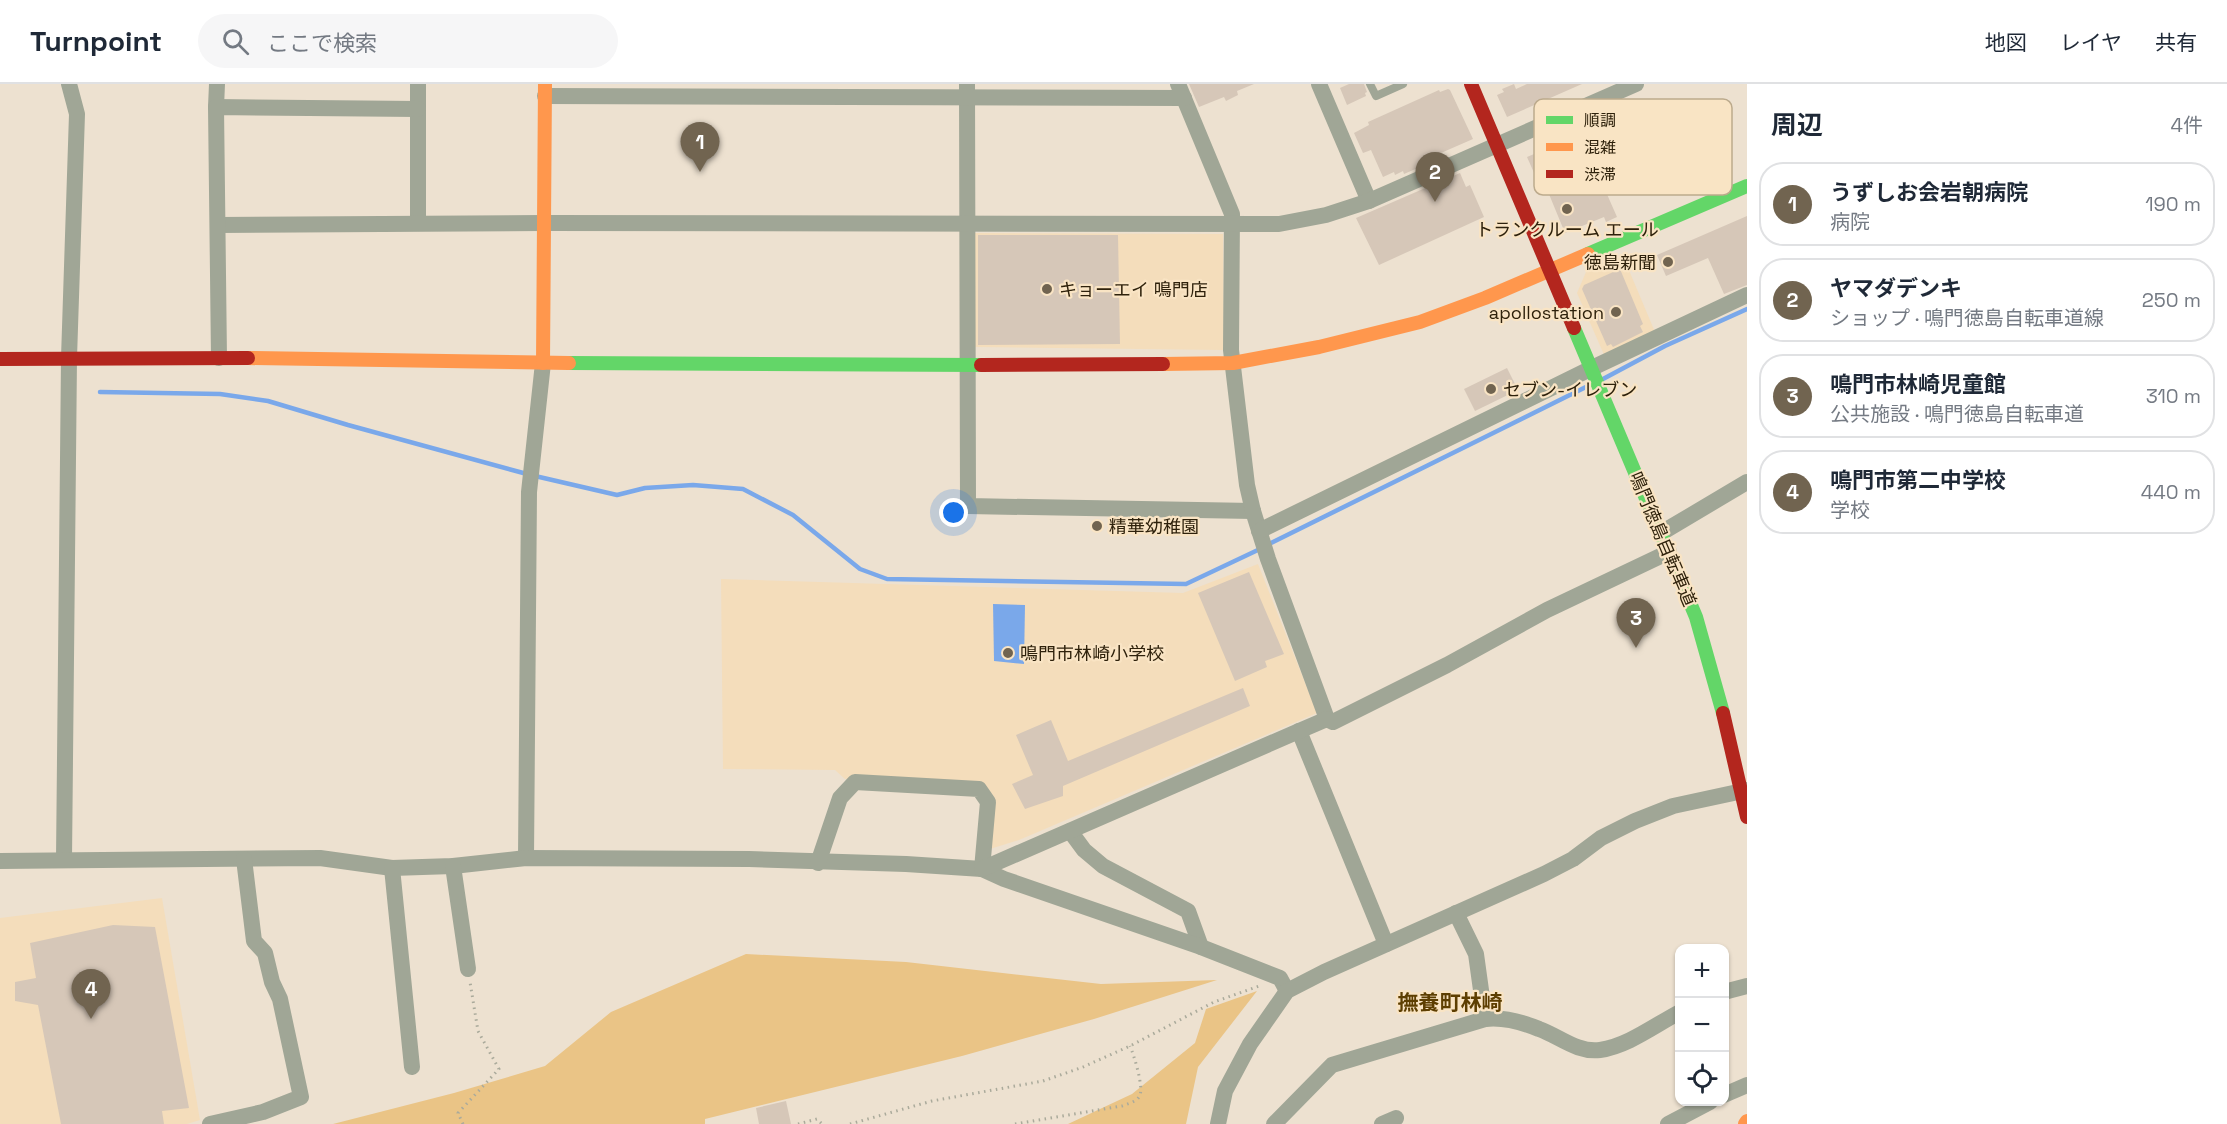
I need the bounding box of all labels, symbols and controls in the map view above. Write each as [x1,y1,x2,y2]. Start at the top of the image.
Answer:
search box [198,14,618,68]
text: Turnpoint [30,23,162,59]
icon: search [219,25,252,58]
text: ここで検索 [267,29,377,57]
text: 地図 [1985,29,2027,56]
text: レイヤ [2060,29,2122,56]
text: 共有 [2155,29,2197,56]
legend [1534,99,1732,195]
text: 周辺 [1771,108,1823,142]
text: 順調 [1584,110,1616,131]
text: 4件 [2171,112,2203,138]
pin: 1 [680,122,720,172]
text: 混雑 [1584,137,1616,158]
pin: 2 [1416,152,1454,202]
text: 渋滞 [1584,164,1616,185]
text: うずしお会岩朝病院 [1830,178,2028,206]
text: 1 [1788,191,1797,217]
text: 190 m [2145,191,2201,217]
marker: トランクルーム エール [1560,202,1574,216]
text: 病院 [1830,209,1870,235]
place label: トランクルーム エール [1475,218,1659,241]
place label: 徳島新聞 [1584,251,1656,274]
marker: 徳島新聞 [1661,255,1675,269]
text: ヤマダデンキ [1830,274,1962,302]
place label: キョーエイ 鳴門店 [1059,278,1208,301]
marker: キョーエイ 鳴門店 [1040,282,1054,296]
text: 2 [1787,287,1798,313]
text: 250 m [2142,287,2201,313]
place label: apollostation [1489,301,1604,324]
marker: apollostation [1609,305,1623,319]
text: ショップ · 鳴門徳島自転車道線 [1830,305,2104,331]
text: 鳴門市林崎児童館 [1830,370,2006,398]
place label: セブン-イレブン [1503,378,1637,401]
marker: セブン-イレブン [1484,382,1498,396]
text: 3 [1786,383,1799,409]
text: 310 m [2146,383,2201,409]
text: 公共施設 · 鳴門徳島自転車道 [1830,401,2084,427]
text: 鳴門市第二中学校 [1830,466,2006,494]
street label: 鳴門徳島自転車道 [1624,468,1702,610]
text: 4 [1786,479,1799,505]
text: 440 m [2141,479,2201,505]
text: 学校 [1830,497,1870,523]
your location [939,498,968,527]
place label: 精華幼稚園 [1109,515,1199,538]
marker: 精華幼稚園 [1090,519,1104,533]
pin: 3 [1616,598,1656,648]
place label: 鳴門市林崎小学校 [1020,642,1164,665]
marker: 鳴門市林崎小学校 [1001,646,1015,660]
map controls [1675,944,1729,1106]
button: + [1675,944,1729,998]
pin: 4 [72,970,110,1019]
district label: 撫養町林崎 [1398,989,1503,1016]
button: − [1675,998,1729,1052]
button: locate [1675,1052,1729,1106]

